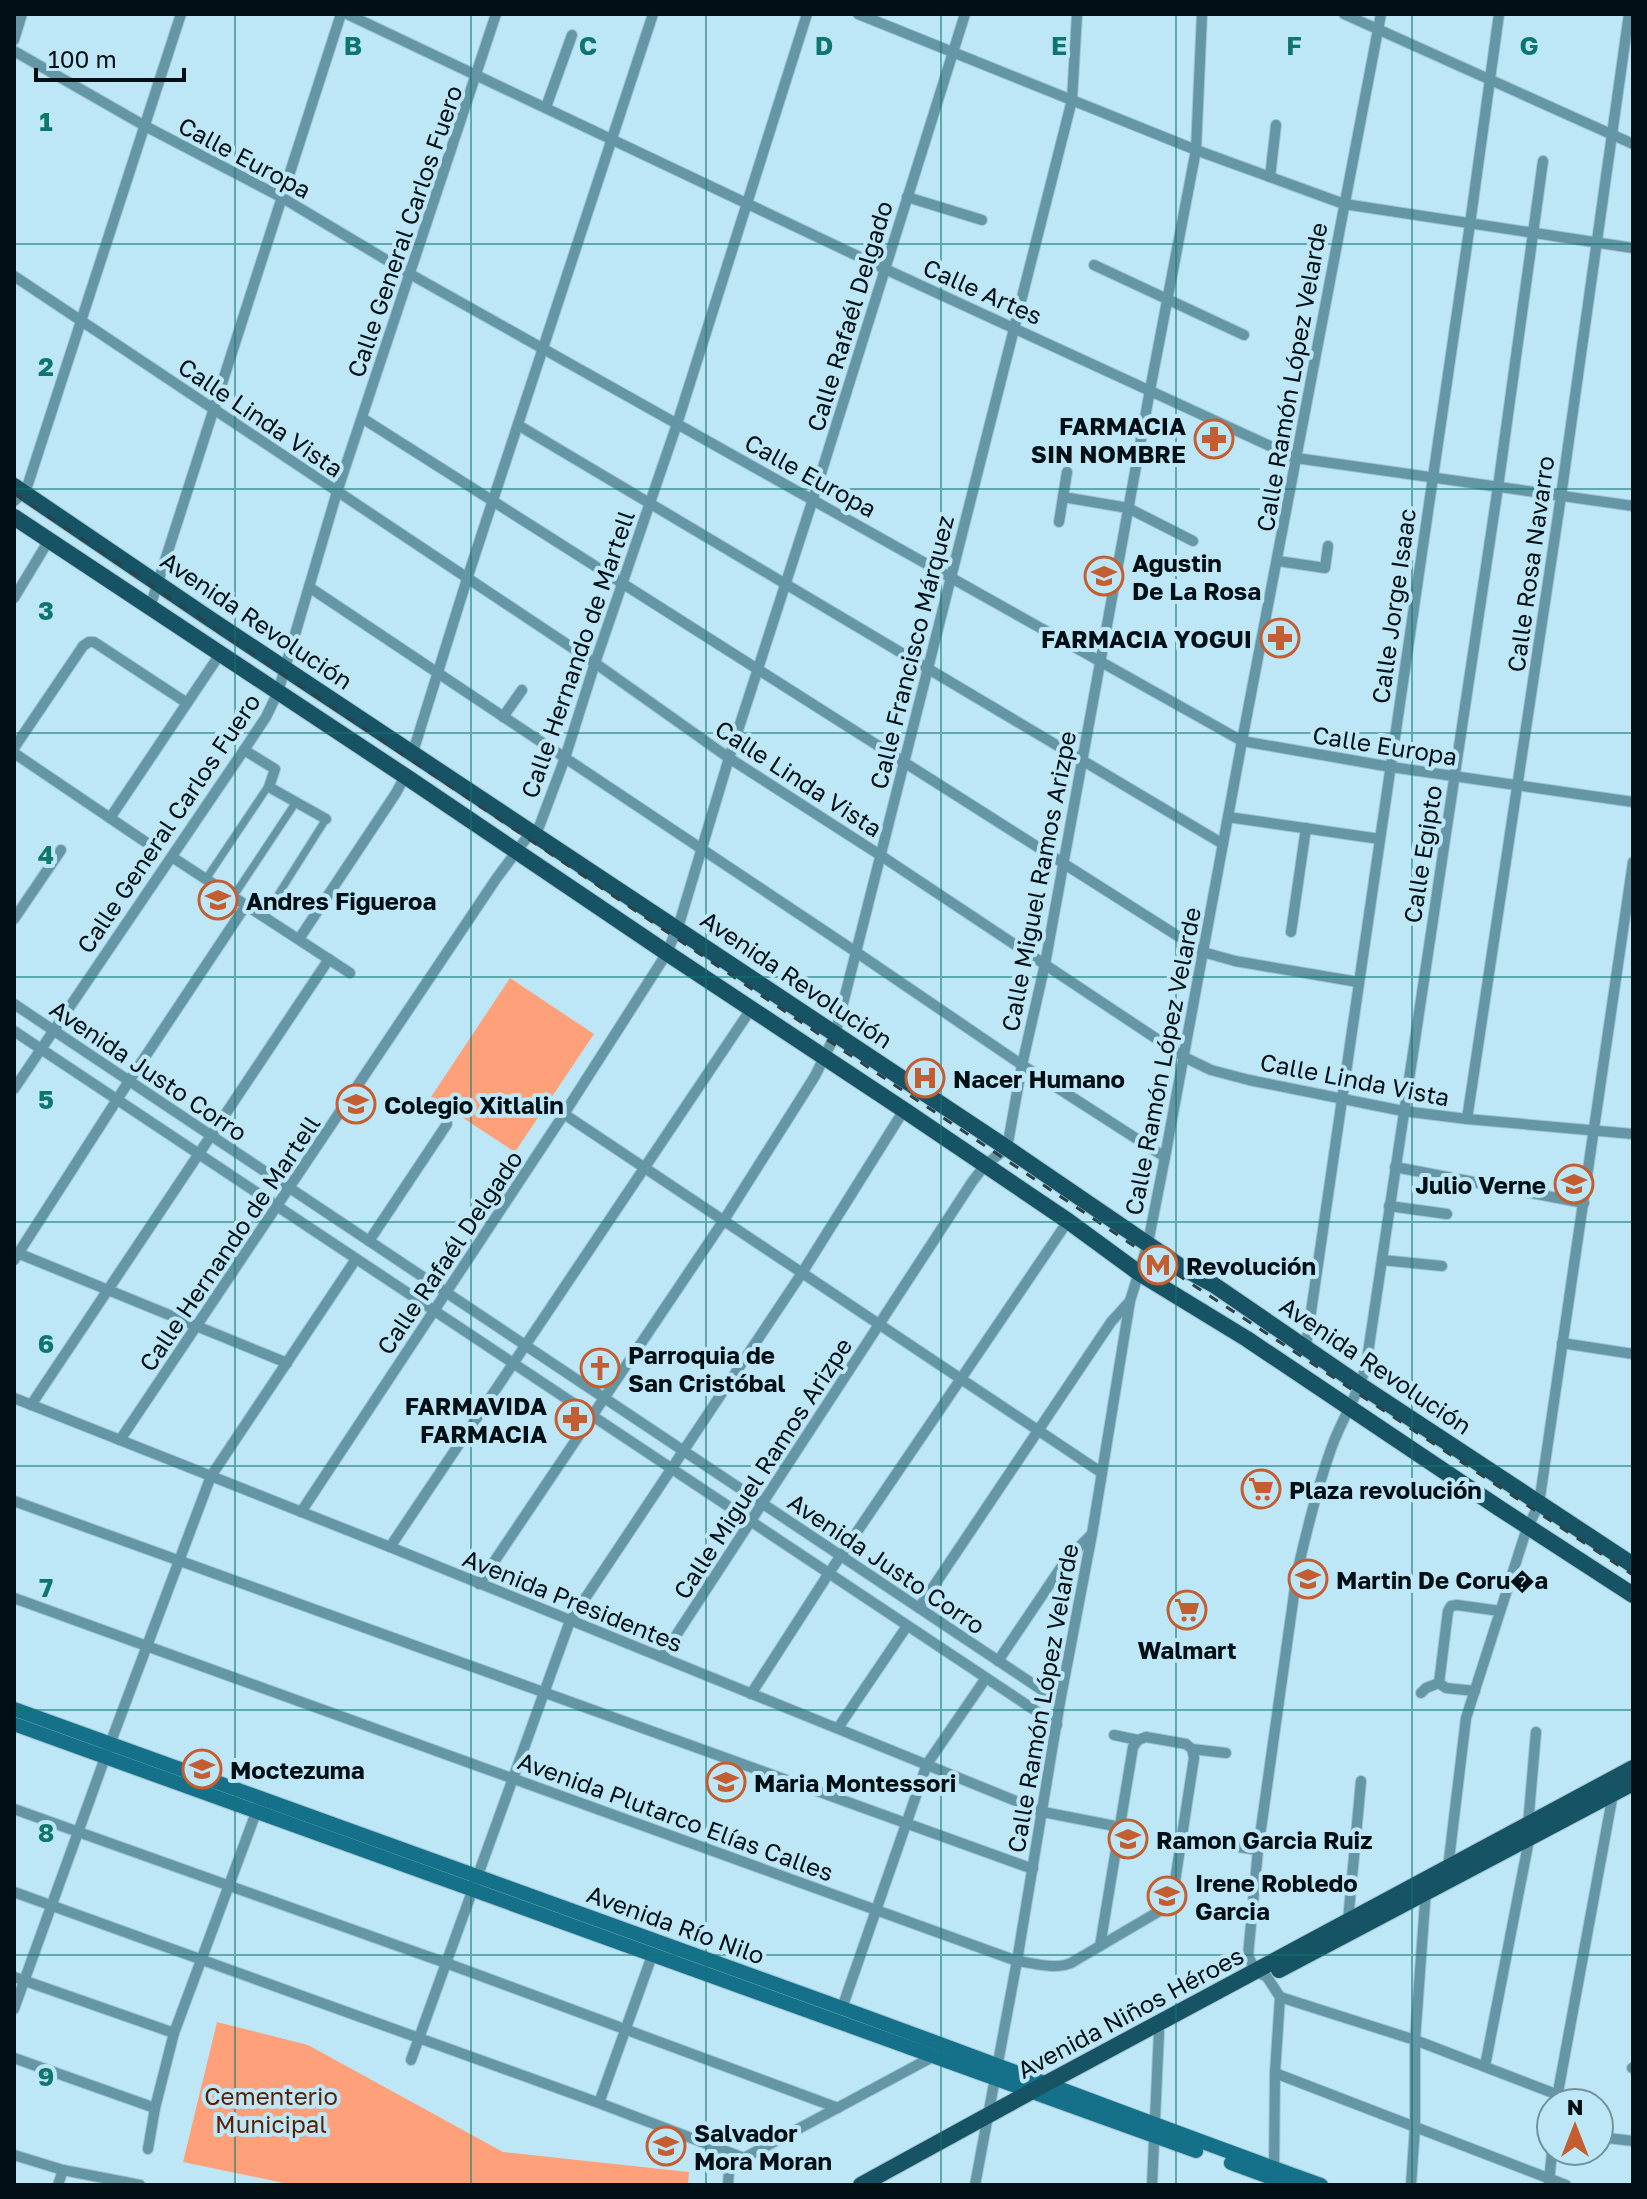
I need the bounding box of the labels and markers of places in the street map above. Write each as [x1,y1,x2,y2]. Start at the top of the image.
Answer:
place label: FARMACIA SIN NOMBRE [1031,411,1186,468]
pharmacy icon: FARMACIA SIN NOMBRE [1193,418,1235,460]
place label: Agustin De La Rosa [1132,548,1261,605]
school or university icon: Agustin De La Rosa [1083,555,1125,597]
pharmacy icon: FARMACIA YOGUI [1259,617,1301,659]
place label: FARMACIA YOGUI [1041,624,1252,653]
school or university icon: Andres Figueroa [197,879,239,921]
place label: Andres Figueroa [246,886,436,915]
hospital icon: Nacer Humano [904,1057,946,1099]
place label: Nacer Humano [953,1064,1125,1093]
school or university icon: Colegio Xitlalin [335,1083,377,1125]
place label: Colegio Xitlalin [384,1090,564,1119]
school or university icon: Julio Verne [1553,1163,1595,1205]
place label: Julio Verne [1415,1170,1546,1199]
metro station icon: Revolución [1137,1244,1179,1286]
place label: Revolución [1186,1251,1316,1280]
place label: Parroquia de San Cristóbal [628,1340,786,1397]
church icon: Parroquia de San Cristóbal [579,1347,621,1389]
place label: FARMAVIDA FARMACIA [405,1391,547,1448]
pharmacy icon: FARMAVIDA FARMACIA [554,1398,596,1440]
supermarket icon: Plaza revolución [1240,1468,1282,1510]
place label: Plaza revolución [1289,1475,1482,1504]
school or university icon: Martin De Coru�a [1287,1558,1329,1600]
place label: Martin De Coru�a [1336,1565,1548,1594]
supermarket icon: Walmart [1166,1589,1208,1631]
place label: Walmart [1137,1635,1237,1664]
school or university icon: Moctezuma [181,1748,223,1790]
place label: Moctezuma [230,1755,365,1784]
school or university icon: Maria Montessori [705,1761,747,1803]
place label: Maria Montessori [754,1768,956,1797]
school or university icon: Ramon Garcia Ruiz [1107,1818,1149,1860]
place label: Ramon Garcia Ruiz [1156,1825,1372,1854]
place label: Irene Robledo Garcia [1195,1868,1358,1925]
school or university icon: Irene Robledo Garcia [1146,1875,1188,1917]
place label: Salvador Mora Moran [694,2118,832,2175]
school or university icon: Salvador Mora Moran [645,2125,687,2167]

